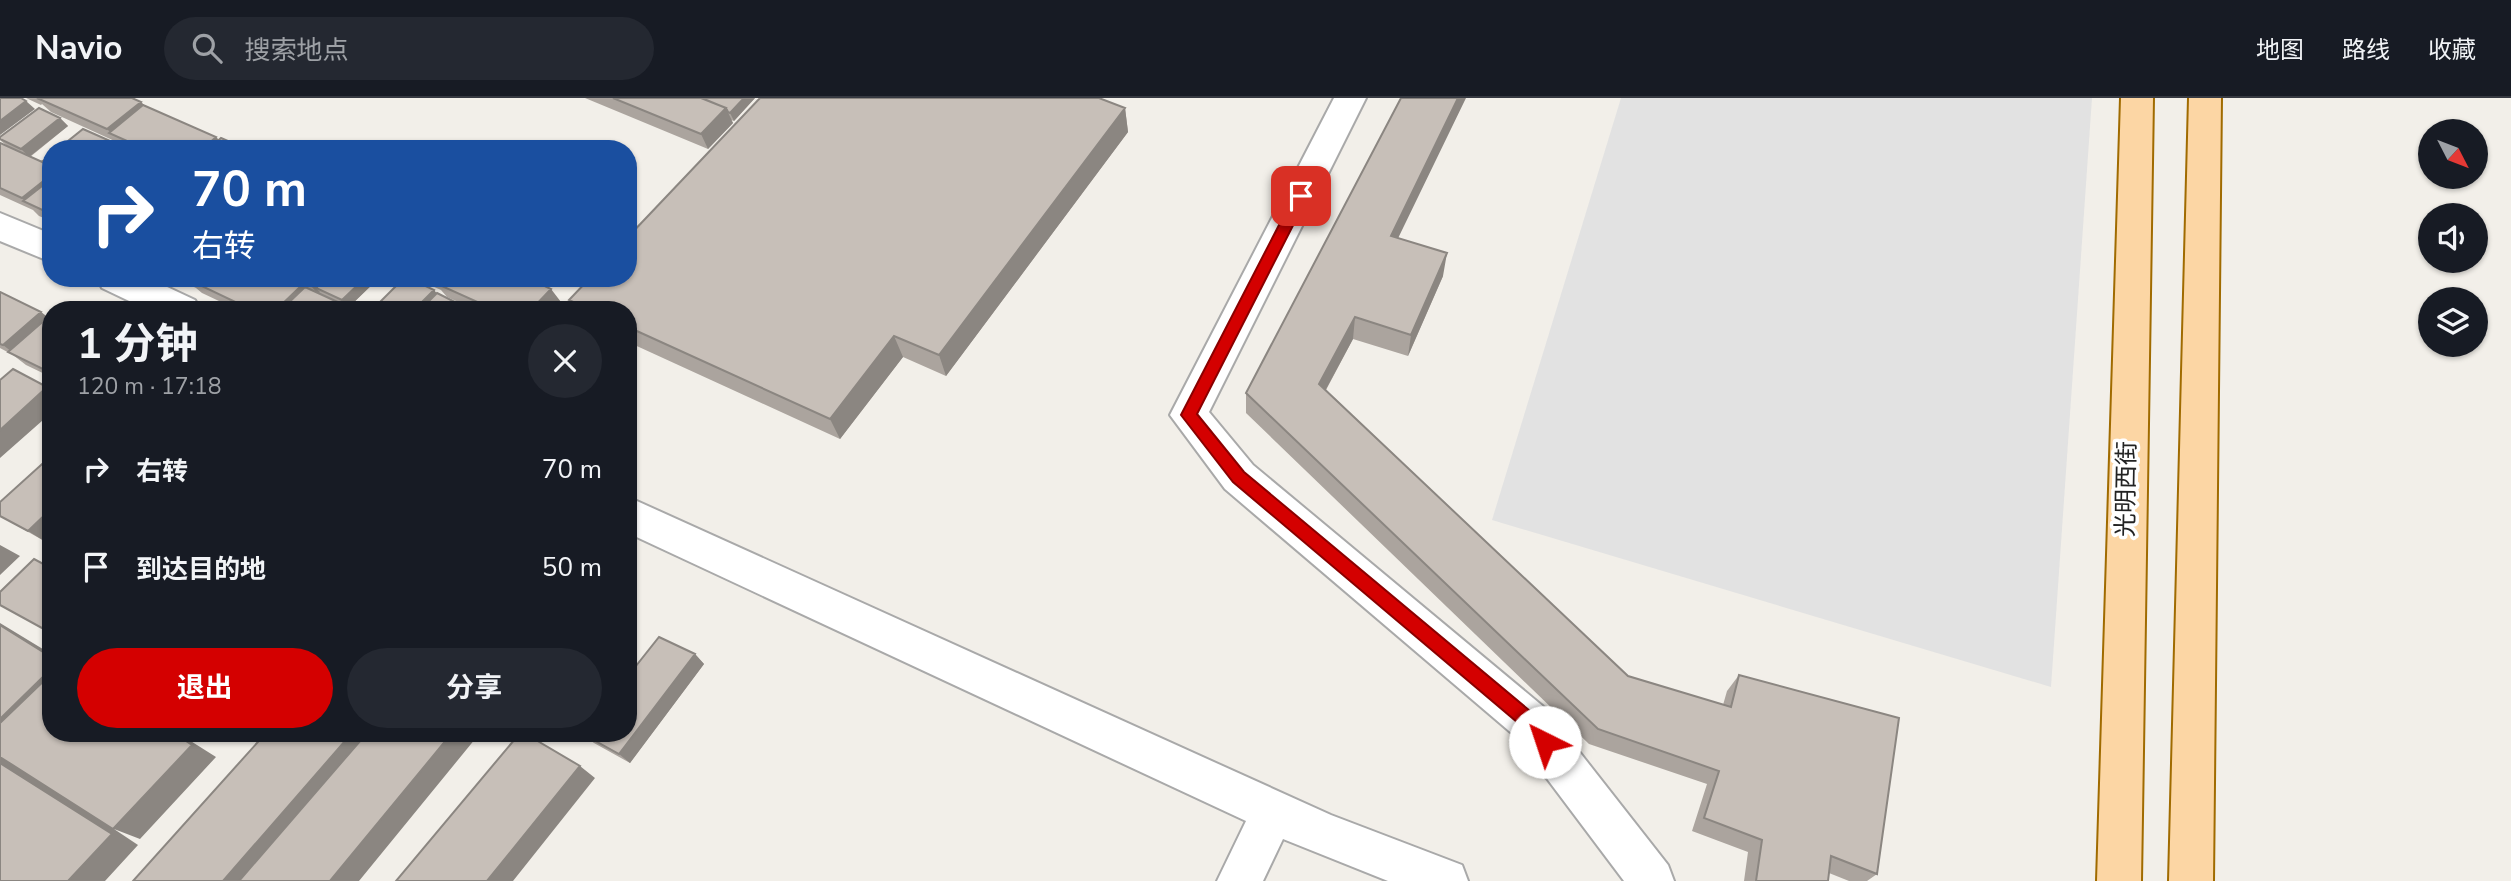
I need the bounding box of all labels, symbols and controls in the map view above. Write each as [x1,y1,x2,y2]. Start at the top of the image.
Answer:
search box [164,17,654,80]
text: Navio [35,26,122,71]
icon: search [188,29,226,67]
text: 搜索地点 [244,33,348,68]
text: 地图 [2256,34,2304,66]
text: 路线 [2342,34,2390,66]
text: 收藏 [2428,34,2476,66]
north arrow [2418,119,2488,189]
map controls [2418,119,2488,357]
text: 70 m [192,156,307,223]
pin [1271,166,1331,226]
icon: right [77,168,168,259]
icon: arrive [1282,177,1320,215]
button: sound [2418,203,2488,273]
text: 右转 [192,225,256,268]
button: layers [2418,287,2488,357]
text: 1 分钟 [77,316,198,373]
button: close [528,324,602,398]
text: 120 m · 17:18 [77,371,222,402]
street label: 光明西街 [2109,441,2143,537]
icon: right [77,450,115,488]
text: 70 m [542,452,602,487]
text: 右转 [136,454,188,489]
icon: arrive [77,548,115,586]
text: 50 m [542,550,602,585]
text: 到达目的地 [136,552,266,587]
button: 退出 [77,648,333,728]
button: 分享 [347,648,602,728]
position arrow [1508,705,1582,779]

